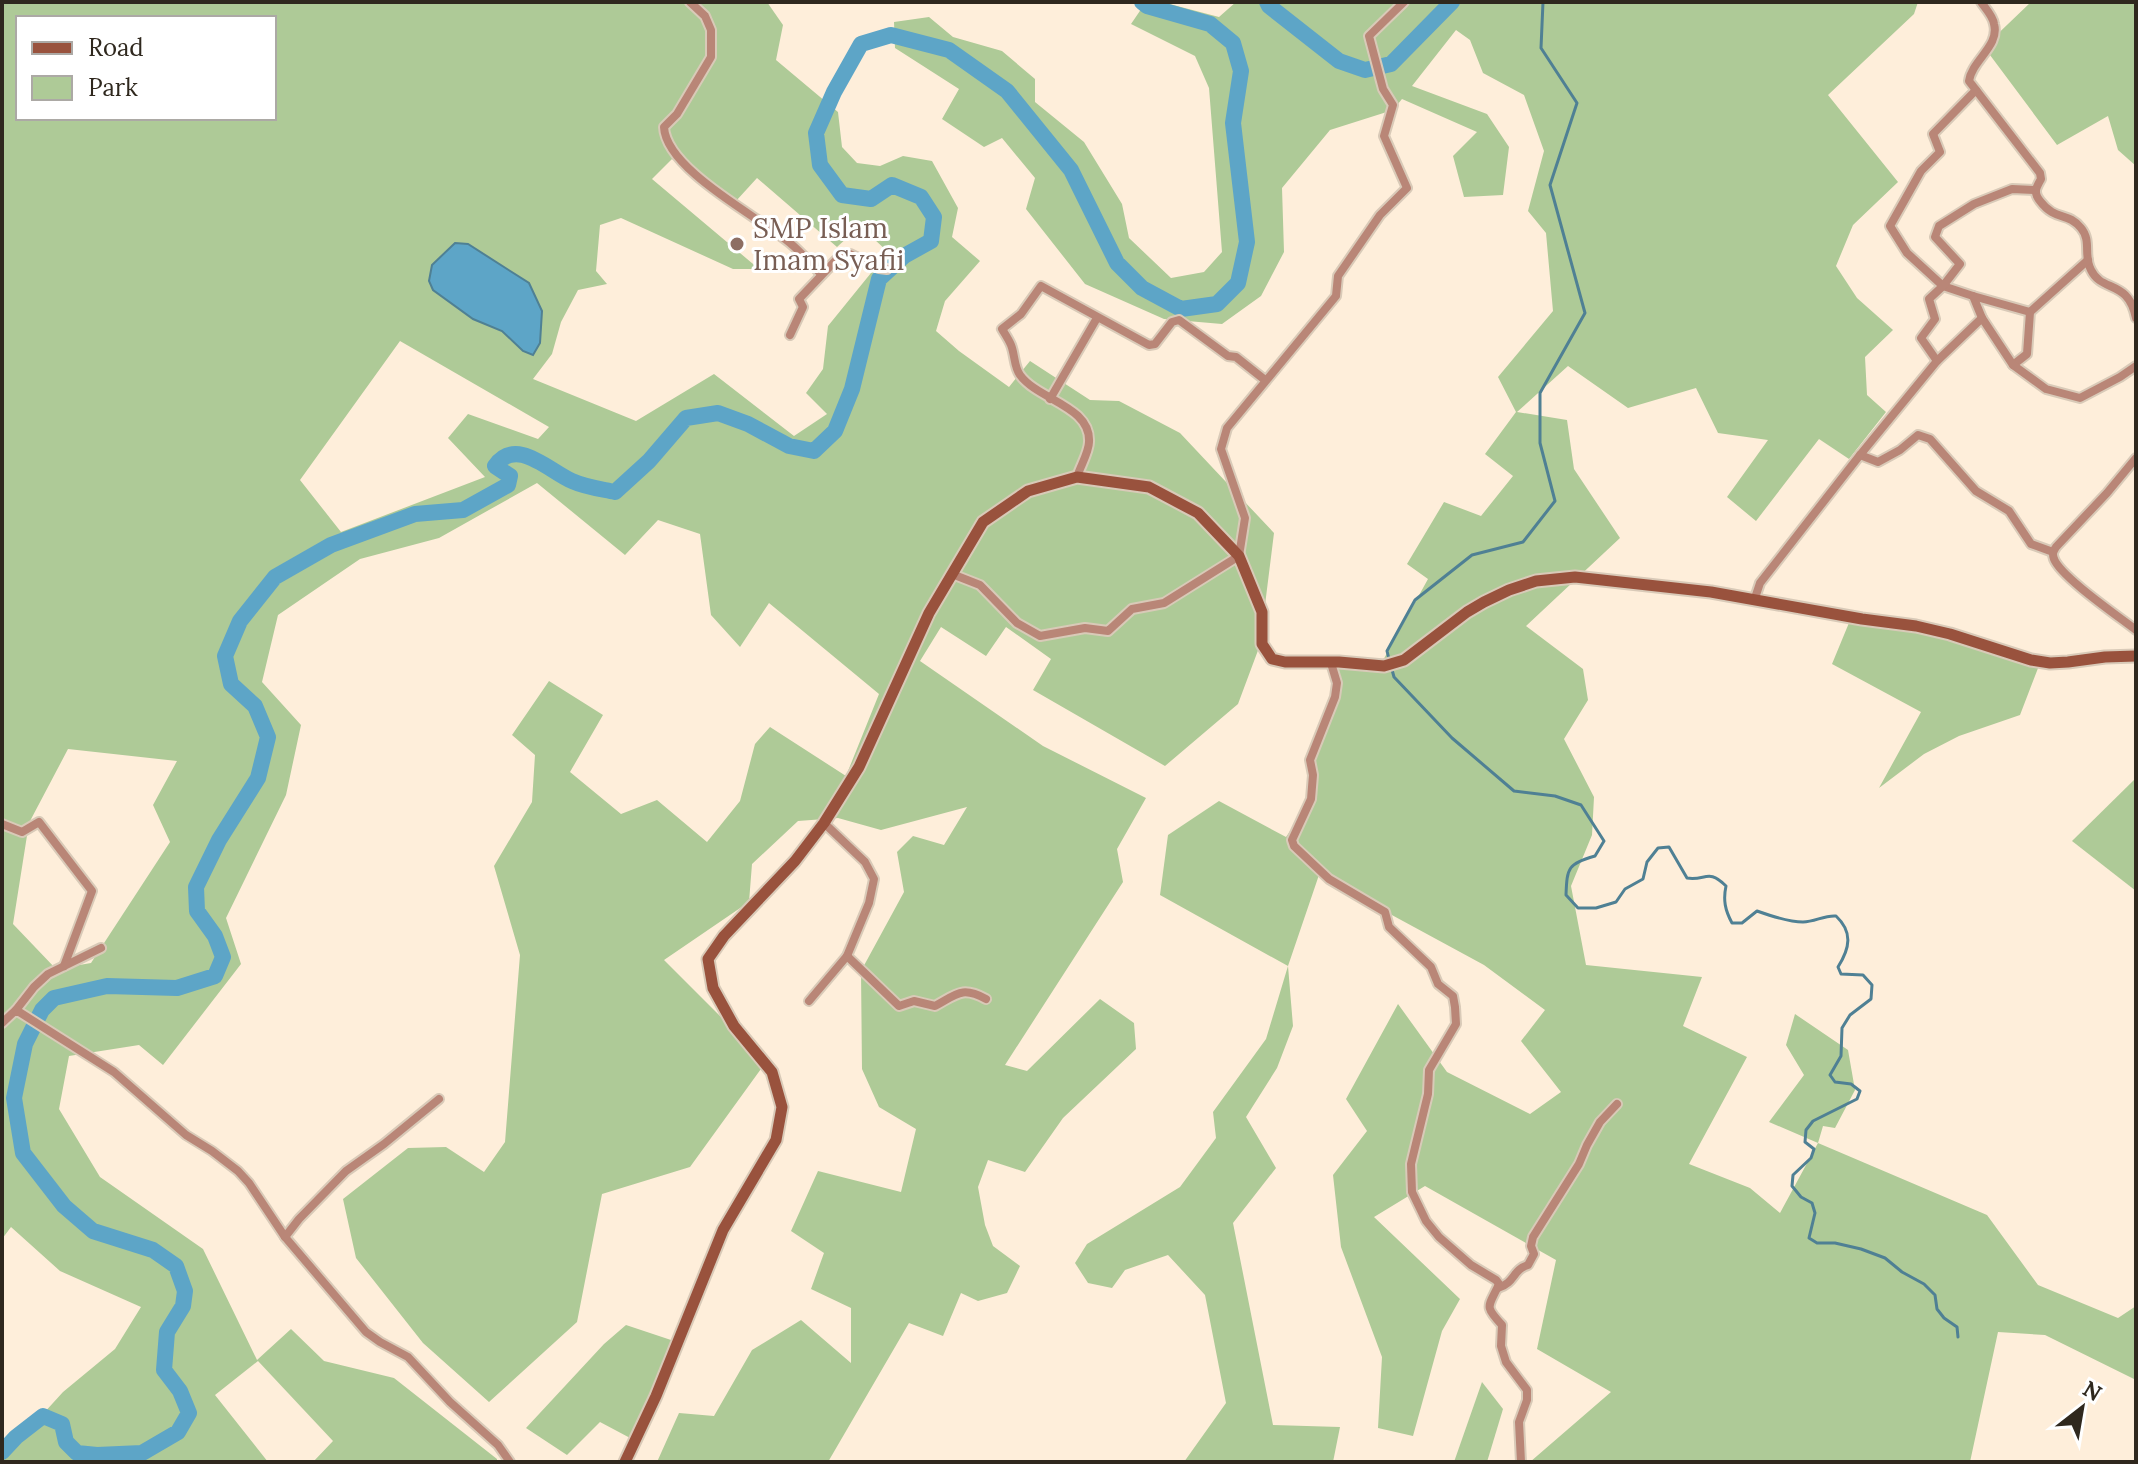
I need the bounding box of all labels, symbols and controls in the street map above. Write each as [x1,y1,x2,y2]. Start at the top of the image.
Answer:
legend [16,16,276,120]
text: Road [88,32,144,63]
text: Park [88,72,138,103]
place label: SMP Islam Imam Syafii [753,210,904,278]
marker: SMP Islam Imam Syafii [728,235,746,253]
north arrow [2042,1368,2122,1448]
text: N [2078,1374,2107,1407]

